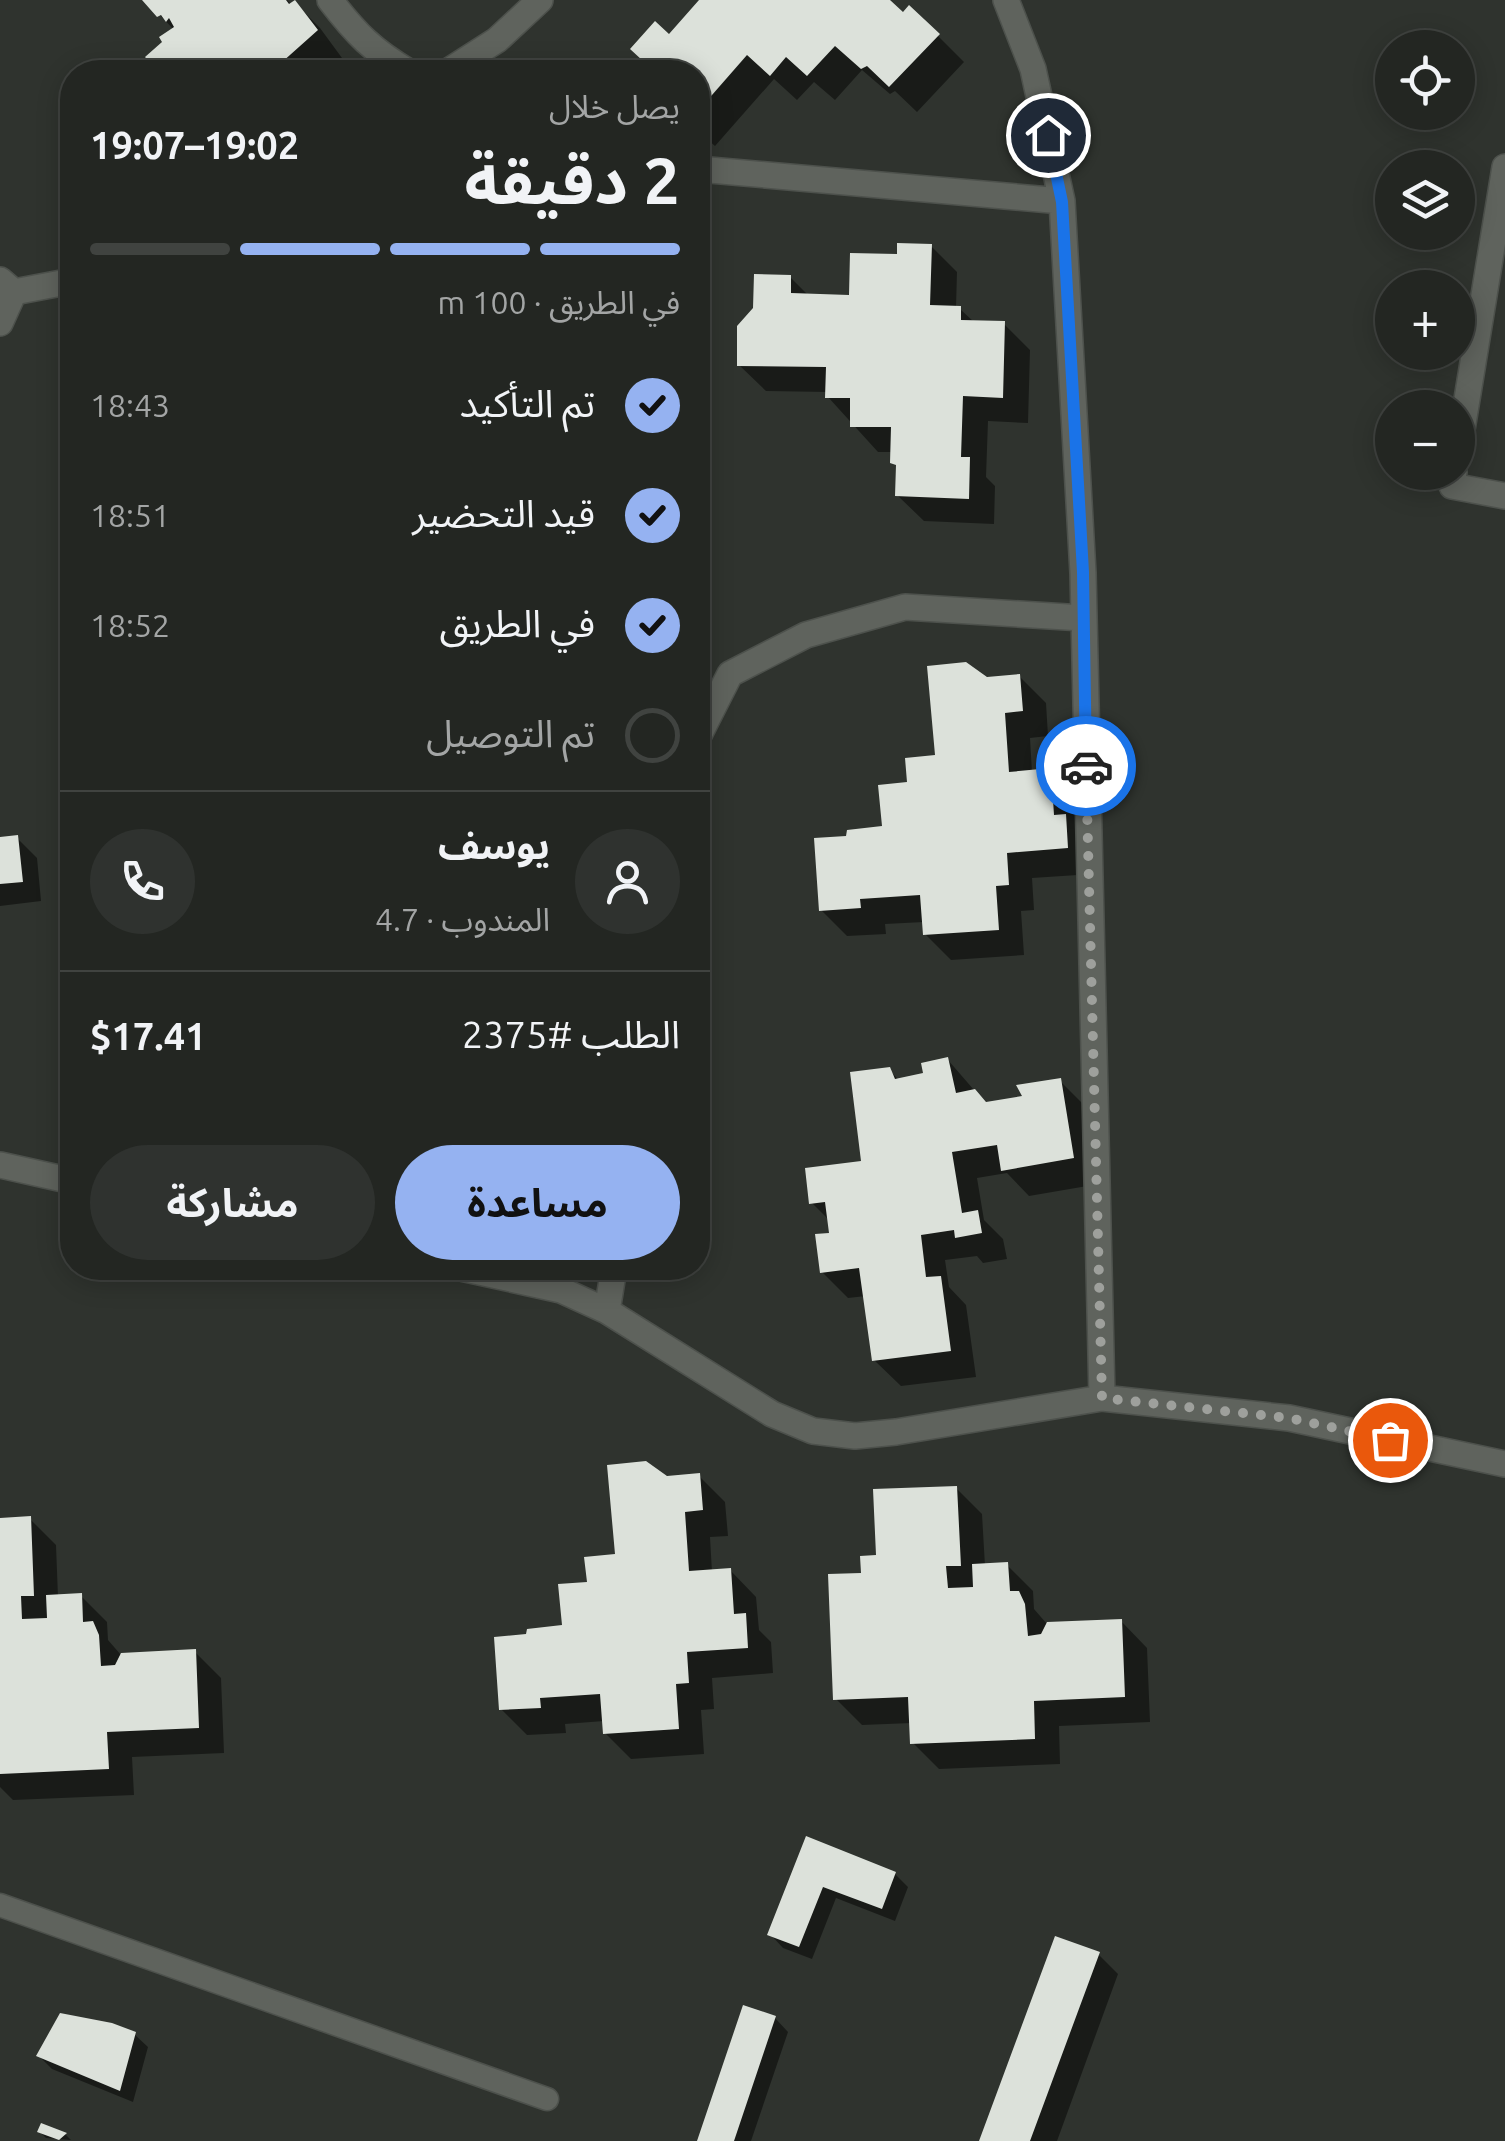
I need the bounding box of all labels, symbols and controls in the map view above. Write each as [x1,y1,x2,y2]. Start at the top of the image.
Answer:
map controls [1375,30,1475,490]
button: locate [1375,30,1475,130]
text: يصل خلال [549,88,680,124]
pin [1006,93,1091,178]
icon: home [1021,108,1076,163]
text: 19:02–19:07 [90,124,299,166]
text: 2 دقيقة [464,143,680,216]
button: layers [1375,150,1475,250]
button: + [1375,270,1475,370]
text: في الطريق · 100 m [437,284,680,320]
icon: check [625,378,680,433]
text: تم التأكيد [459,382,595,424]
text: 18:43 [90,387,170,423]
button: − [1375,390,1475,490]
icon: check [625,488,680,543]
text: قيد التحضير [412,492,595,534]
text: 18:51 [90,497,170,533]
icon: check [625,598,680,653]
text: في الطريق [439,602,595,644]
text: 18:52 [90,607,170,643]
text: تم التوصيل [426,712,595,754]
courier [1036,716,1136,816]
icon: car [1059,739,1114,794]
text: يوسف [438,824,550,866]
button: phone [90,829,195,934]
button: person [575,829,680,934]
text: المندوب · 4.7 [375,901,550,937]
text: الطلب #2375 [462,1013,680,1055]
text: $17.41 [90,1015,207,1057]
button: مشاركة [90,1145,375,1260]
button: مساعدة [395,1145,680,1260]
pin [1348,1398,1433,1483]
icon: bag [1363,1413,1418,1468]

